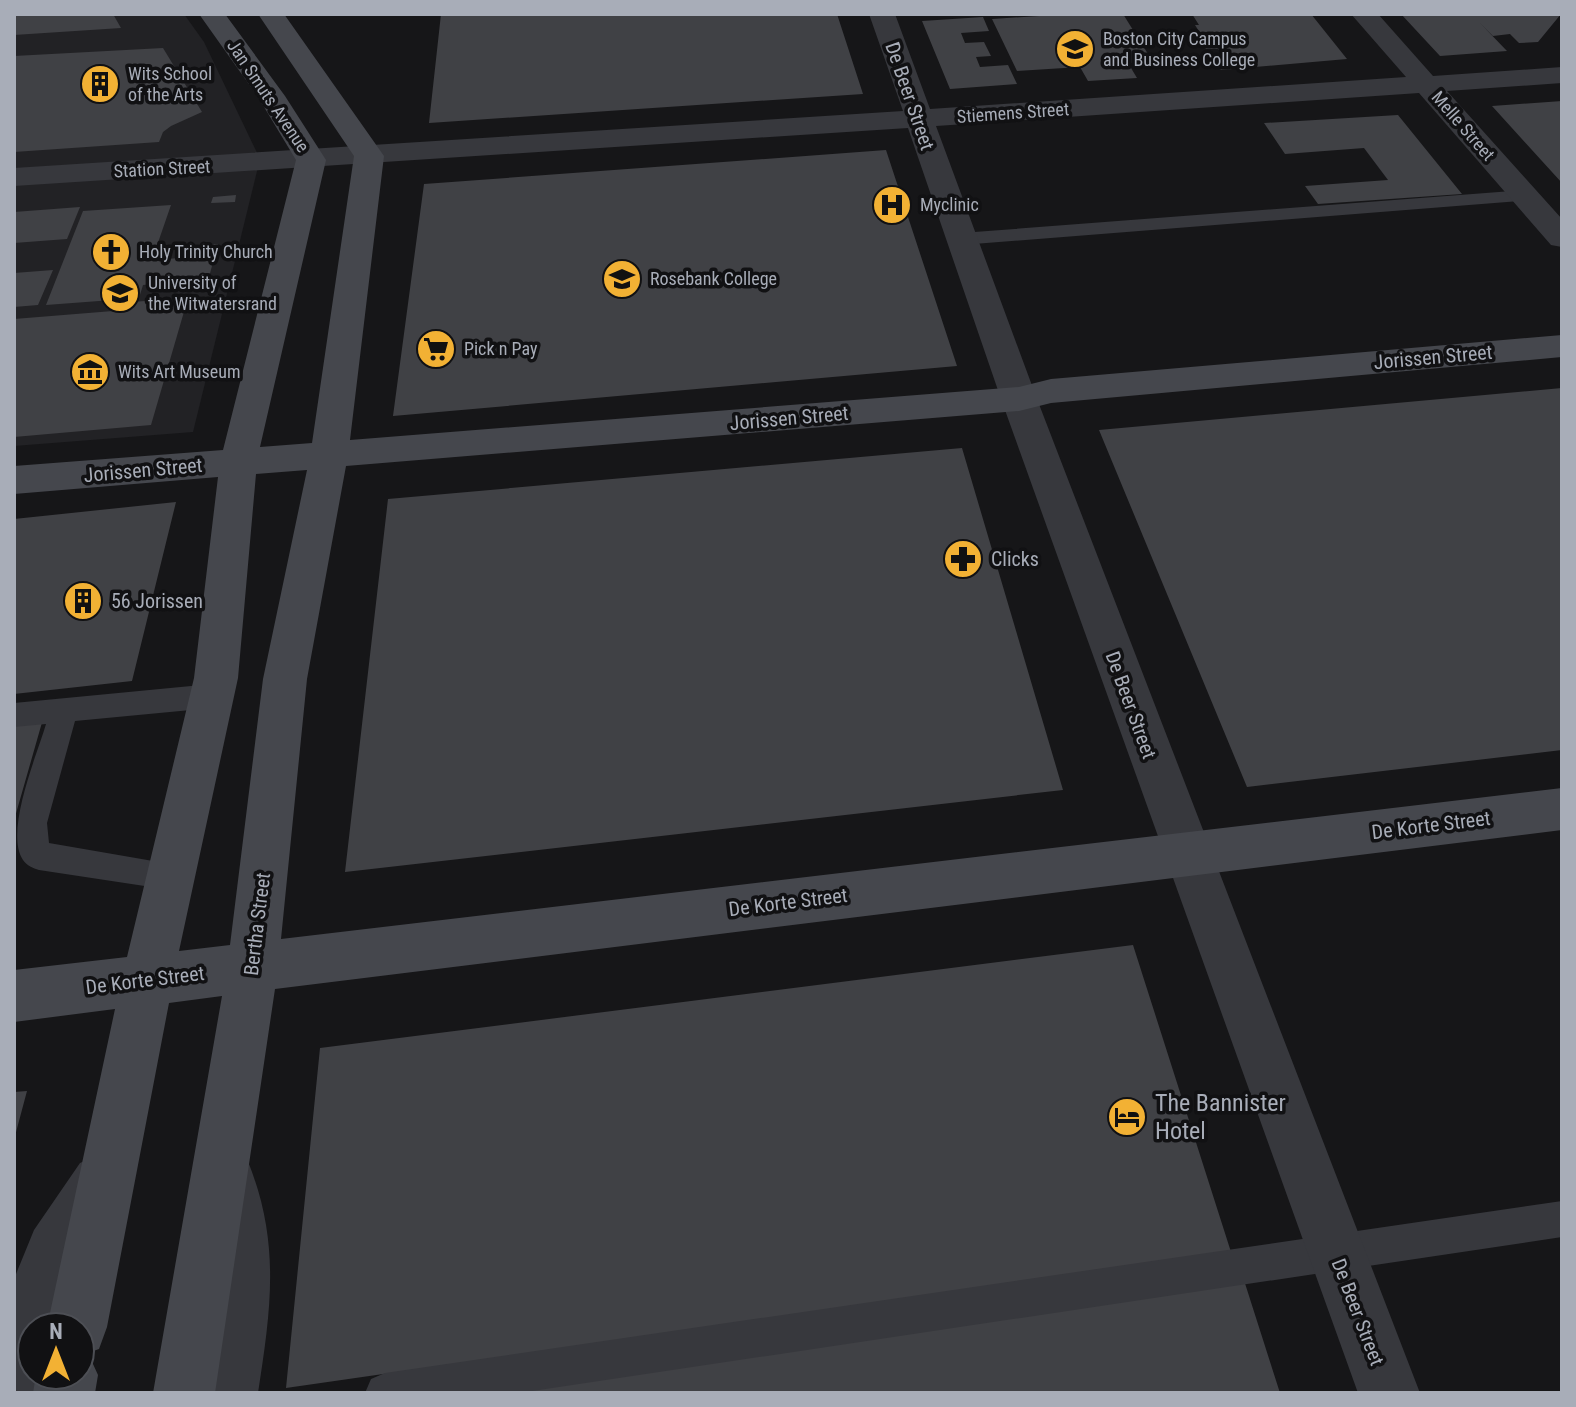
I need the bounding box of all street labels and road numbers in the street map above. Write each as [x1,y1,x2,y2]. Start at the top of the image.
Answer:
street label: Jan Smuts Avenue [223,35,314,156]
street label: De Beer Street [880,39,940,153]
street label: Melle Street [1428,87,1499,165]
street label: Stiemens Street [956,98,1070,127]
street label: Station Street [113,155,211,182]
street label: Jorissen Street [1373,340,1493,374]
street label: Jorissen Street [729,401,849,435]
street label: Jorissen Street [83,453,203,487]
street label: De Beer Street [1100,648,1162,762]
street label: De Korte Street [1370,806,1492,844]
street label: Bertha Street [239,871,275,977]
street label: De Korte Street [727,883,849,921]
street label: De Korte Street [84,961,206,999]
street label: De Beer Street [1327,1255,1389,1369]

